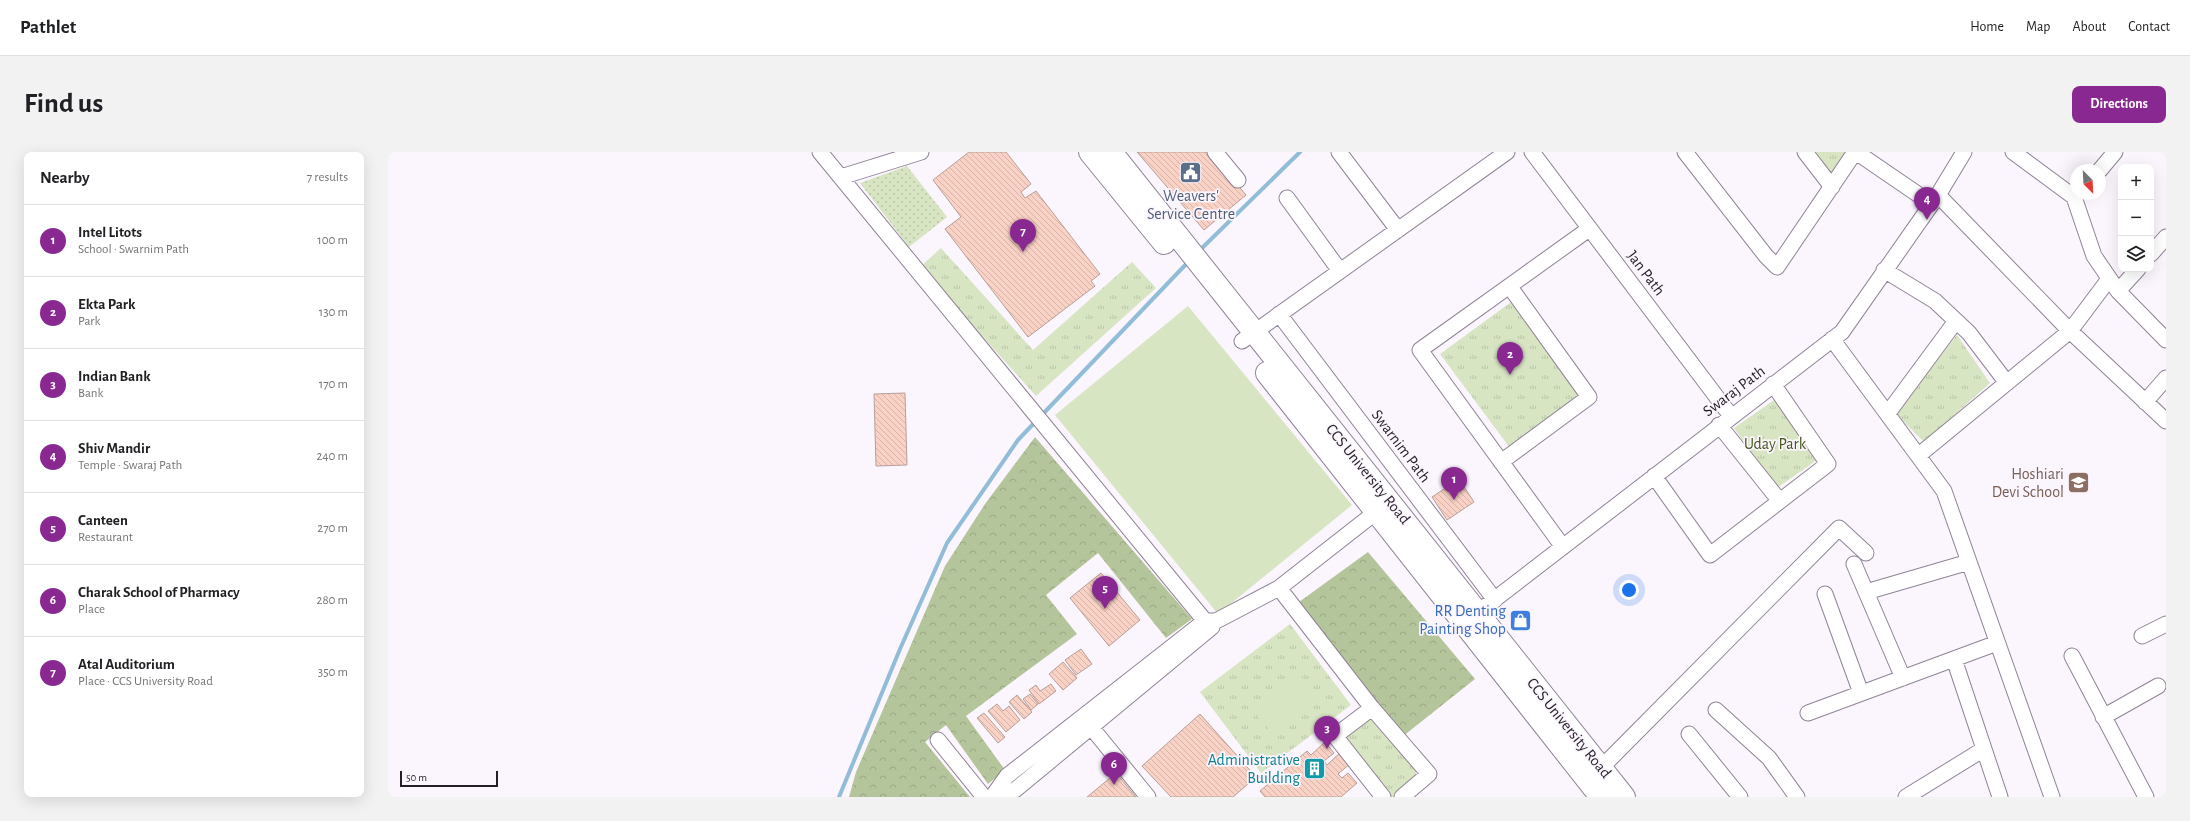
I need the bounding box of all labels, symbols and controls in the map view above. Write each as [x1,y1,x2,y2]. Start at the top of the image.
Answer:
text: Pathlet [20,18,76,37]
text: Home [1970,20,2004,34]
text: Map [2026,20,2050,34]
text: About [2072,20,2106,34]
text: Contact [2128,20,2170,34]
button: Directions [2072,86,2166,123]
text: Find us [24,90,103,118]
public building icon: Weavers' Service Centre [1178,160,1204,186]
north arrow [2070,164,2106,200]
map controls [2118,164,2154,272]
button: + [2118,164,2154,200]
text: Nearby [40,169,90,186]
text: 7 results [307,171,348,184]
pin: 4 [1914,187,1940,220]
place label: Weavers' Service Centre [1147,188,1235,222]
button: − [2118,200,2154,236]
pin: 7 [1010,219,1036,252]
text: Intel Litots [78,225,142,240]
text: 1 [51,234,55,247]
text: 100 m [317,234,348,247]
button: layers [2118,236,2154,272]
text: School · Swarnim Path [78,243,189,256]
street label: Jan Path [1624,248,1668,298]
text: Ekta Park [78,297,135,312]
text: 2 [50,306,56,319]
text: 130 m [319,306,348,319]
text: Park [78,315,100,328]
pin: 2 [1497,342,1523,375]
street label: Swaraj Path [1700,363,1769,420]
text: Indian Bank [78,369,151,384]
text: 3 [50,378,56,391]
text: 170 m [319,378,348,391]
text: Bank [78,387,104,400]
street label: Swarnim Path [1369,407,1433,485]
street label: CCS University Road [1322,421,1413,528]
park label: Uday Park [1744,436,1807,453]
text: Shiv Mandir [78,441,150,456]
text: 4 [50,450,56,463]
text: 240 m [316,450,348,463]
text: Temple · Swaraj Path [78,459,182,472]
place label: Hoshiari Devi School [1992,466,2064,500]
pin: 1 [1441,467,1467,500]
school or university icon: Hoshiari Devi School [2066,470,2092,496]
text: Canteen [78,513,128,528]
text: 5 [50,522,56,535]
text: 270 m [317,522,348,535]
text: Restaurant [78,531,133,544]
pin: 5 [1092,576,1118,609]
your location [1619,580,1639,600]
text: Charak School of Pharmacy [78,585,240,600]
text: 6 [50,594,56,607]
text: 280 m [317,594,348,607]
text: Place [78,603,105,616]
place label: RR Denting Painting Shop [1419,603,1506,637]
shop icon: RR Denting Painting Shop [1508,607,1534,633]
text: Atal Auditorium [78,657,175,672]
text: 7 [50,666,56,679]
text: 350 m [318,666,348,679]
text: Place · CCS University Road [78,675,213,688]
street label: CCS University Road [1523,675,1614,782]
pin: 3 [1314,716,1340,749]
pin: 6 [1101,752,1127,785]
place label: Administrative Building [1208,752,1300,786]
building icon: Administrative Building [1302,756,1328,782]
scale bar [400,769,498,788]
text: 50 m [406,772,427,783]

